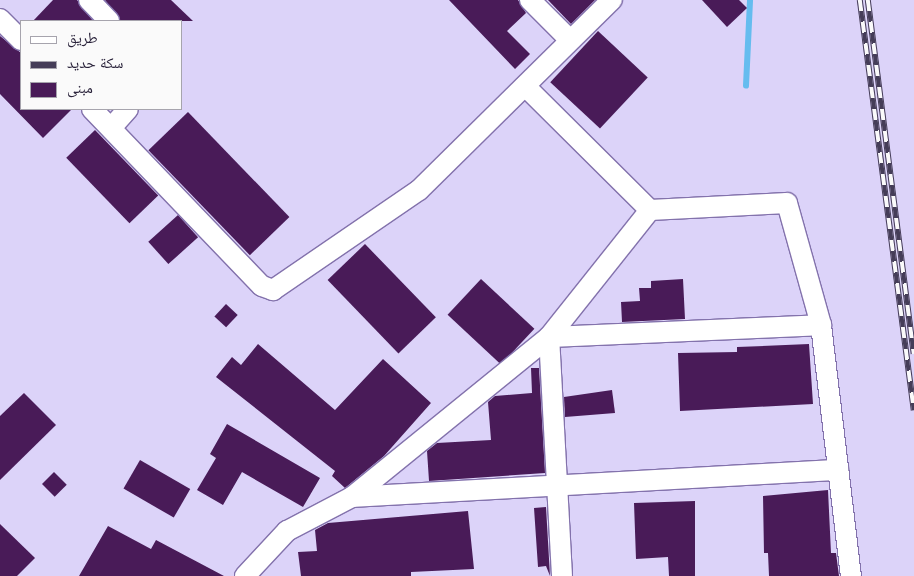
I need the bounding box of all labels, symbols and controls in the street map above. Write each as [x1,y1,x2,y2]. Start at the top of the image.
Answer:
legend [20,20,182,110]
text: طريق [67,28,98,48]
text: سكة حديد [67,53,123,73]
text: مبنى [67,78,93,98]

